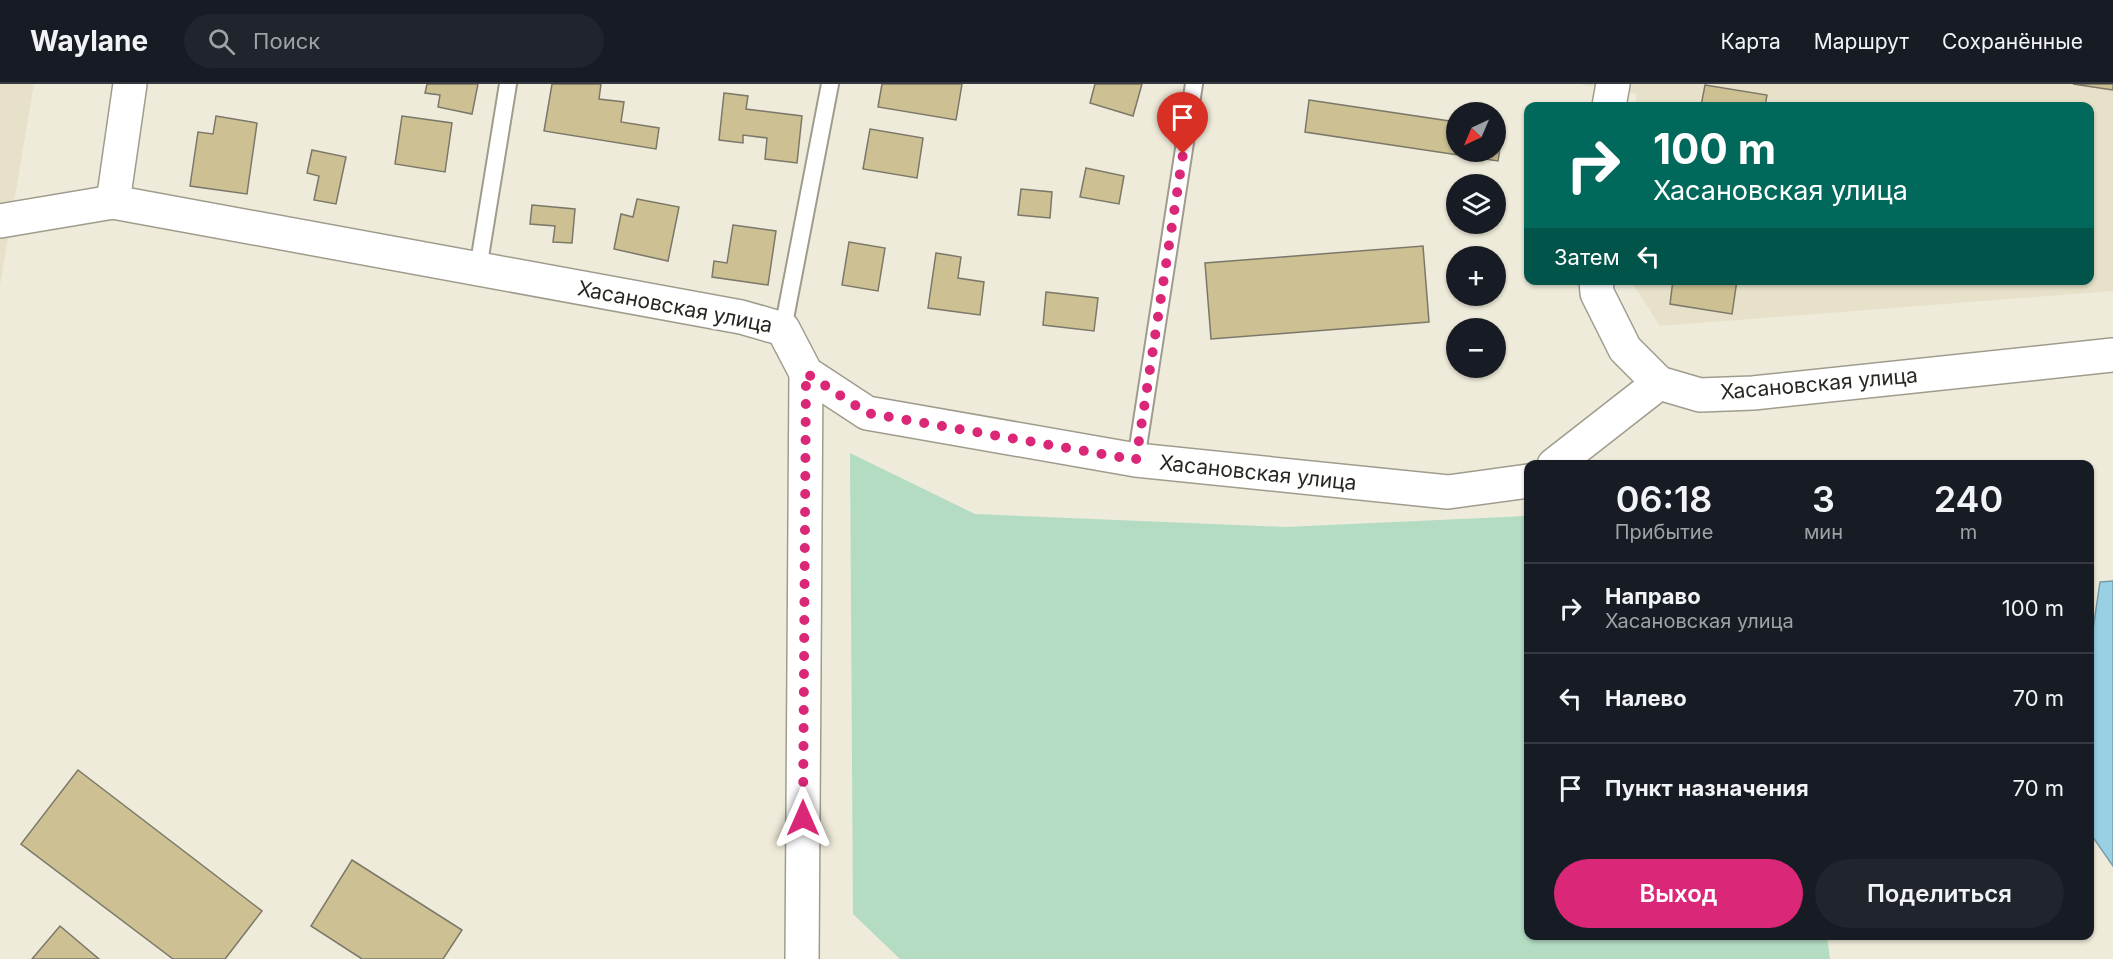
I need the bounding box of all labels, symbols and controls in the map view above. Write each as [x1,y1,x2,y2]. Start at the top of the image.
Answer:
search box [184,14,604,68]
text: Waylane [30,24,148,58]
icon: search [205,25,238,58]
text: Поиск [253,28,320,54]
text: Карта [1720,29,1781,54]
text: Маршрут [1814,29,1909,54]
text: Сохранённые [1942,29,2083,54]
pin [1157,92,1208,154]
icon: arrive [1166,101,1199,134]
north arrow [1446,102,1506,162]
map controls [1446,102,1506,378]
text: 100 m [1653,123,1776,174]
icon: right [1554,126,1632,204]
button: layers [1446,174,1506,234]
text: Хасановская улица [1653,174,1908,207]
icon: left [1632,240,1665,273]
text: Затем [1554,244,1620,270]
button: + [1446,246,1506,306]
street label: Хасановская улица [575,275,775,338]
button: − [1446,318,1506,378]
street label: Хасановская улица [1719,362,1919,405]
street label: Хасановская улица [1158,450,1358,495]
text: 06:18 [1616,477,1712,521]
text: 3 [1812,477,1835,521]
text: 240 [1934,477,2003,521]
text: Прибытие [1615,520,1713,544]
text: мин [1804,520,1843,544]
text: m [1960,520,1977,544]
text: Направо [1605,583,1701,609]
icon: right [1554,592,1587,625]
text: 100 m [2002,595,2064,621]
text: Хасановская улица [1605,609,1794,633]
icon: left [1554,682,1587,715]
text: Налево [1605,685,1687,711]
text: 70 m [2013,685,2064,711]
icon: arrive [1554,772,1587,805]
text: Пункт назначения [1605,775,1809,801]
text: 70 m [2013,775,2064,801]
position arrow [771,786,835,850]
button: Выход [1554,859,1803,928]
button: Поделиться [1815,859,2064,928]

